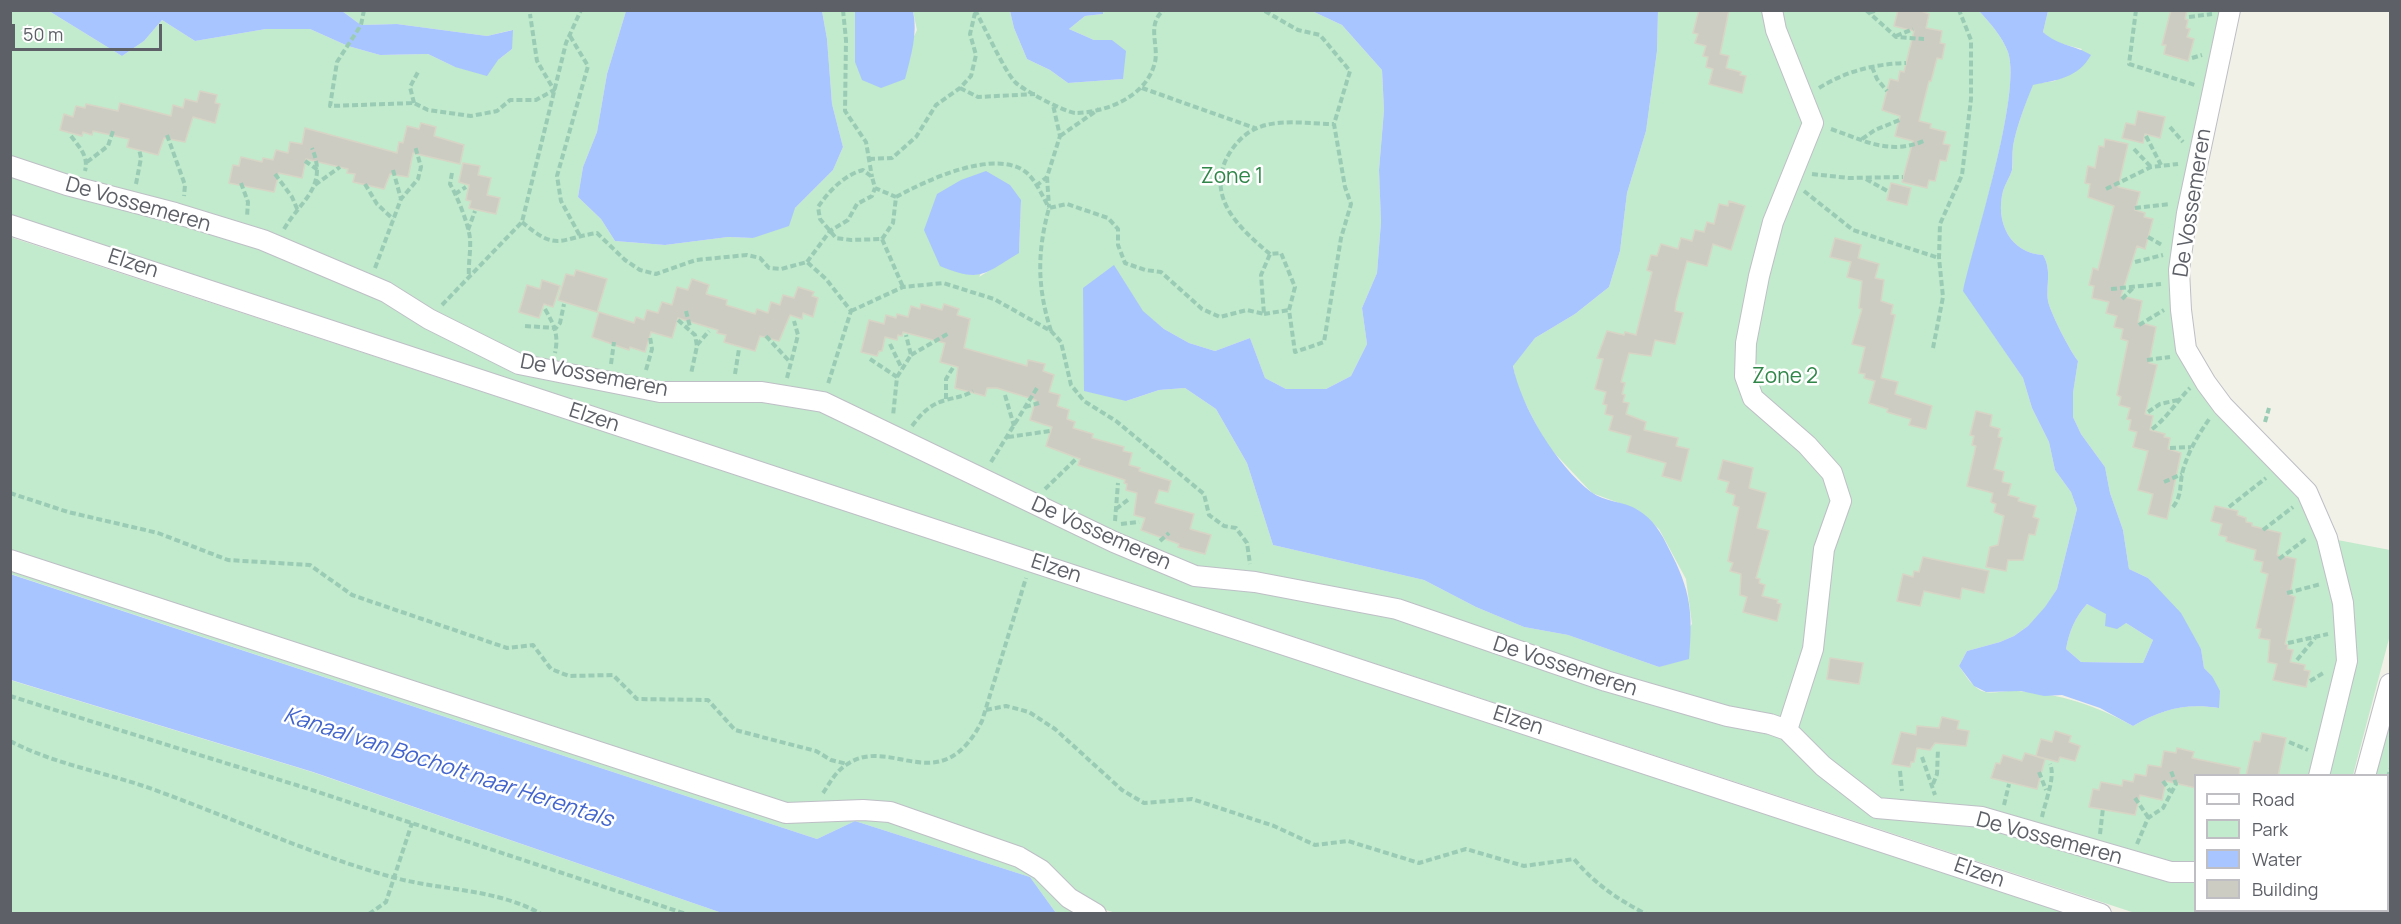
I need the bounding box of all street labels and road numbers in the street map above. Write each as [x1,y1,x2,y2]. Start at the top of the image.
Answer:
street label: De Vossemeren [2169,127,2217,279]
street label: De Vossemeren [62,172,214,238]
street label: Elzen [105,244,161,284]
street label: De Vossemeren [518,349,670,403]
street label: Elzen [566,398,622,438]
street label: De Vossemeren [1027,492,1175,576]
street label: Elzen [1028,549,1084,589]
street label: De Vossemeren [1490,632,1640,702]
street label: Elzen [1490,701,1546,741]
street label: De Vossemeren [1973,807,2125,871]
street label: Elzen [1951,853,2007,893]

